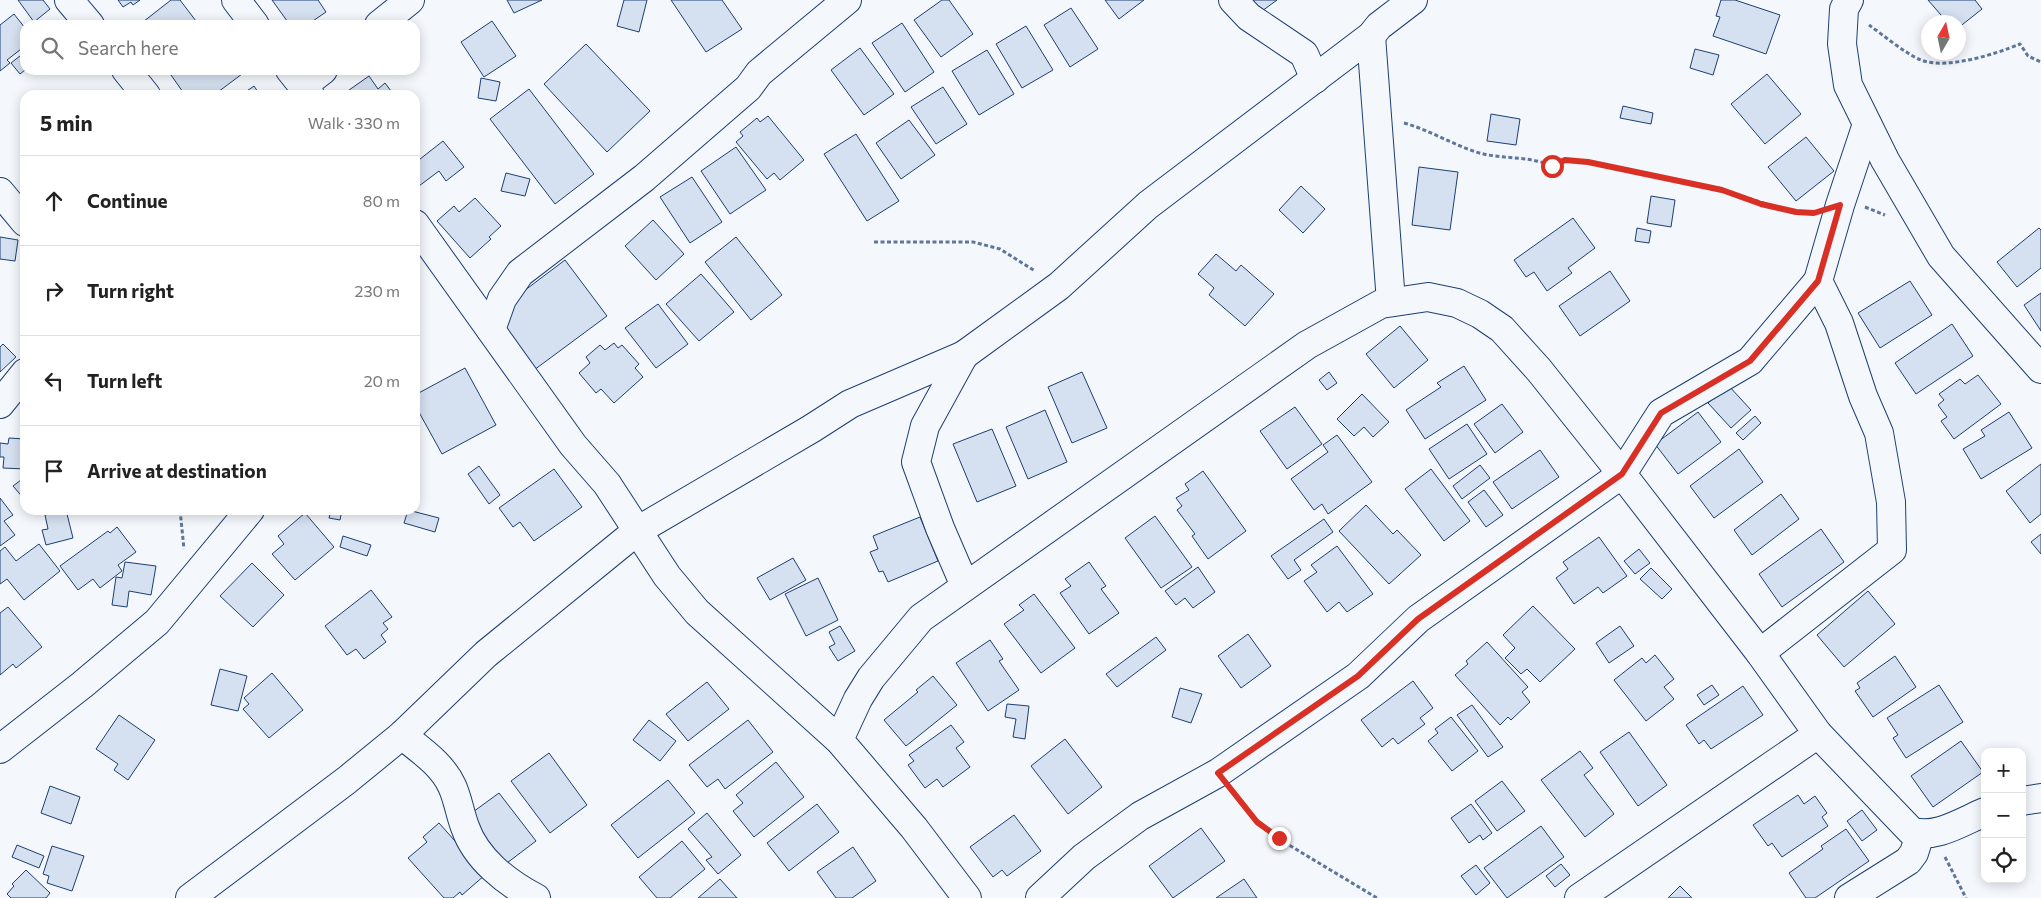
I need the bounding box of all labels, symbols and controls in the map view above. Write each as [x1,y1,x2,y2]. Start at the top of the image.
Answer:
north arrow [1921,15,1966,60]
search box [20,20,420,75]
icon: search [38,34,66,62]
text: Search here [78,36,178,59]
text: 5 min [40,110,93,135]
text: Walk · 330 m [308,113,400,132]
route start [1541,155,1564,178]
icon: ahead [40,187,68,215]
text: Continue [87,189,167,212]
text: 80 m [363,191,400,210]
icon: right [40,277,68,305]
text: Turn right [87,279,174,302]
text: 230 m [355,281,400,300]
icon: left [40,367,68,395]
text: Turn left [87,369,162,392]
text: 20 m [364,371,400,390]
icon: arrive [40,457,68,485]
text: Arrive at destination [87,459,267,482]
map controls [1981,748,2026,883]
button: + [1981,748,2026,793]
button: − [1981,793,2026,838]
route end [1268,827,1291,850]
button: locate [1981,838,2026,883]

